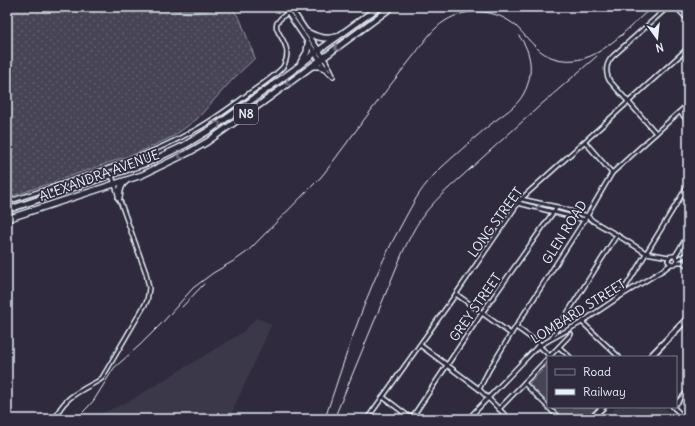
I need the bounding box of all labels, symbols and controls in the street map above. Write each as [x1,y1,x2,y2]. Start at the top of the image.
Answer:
north arrow [637,18,677,58]
text: N [654,40,665,55]
one-way arrow [335,43,342,50]
one-way arrow [286,79,293,86]
road number: N8 [234,104,258,124]
one-way arrow [213,122,220,129]
street label: ALEXANDRA AVENUE [37,146,162,205]
one-way arrow [178,151,185,159]
street label: LONG STREET [464,184,527,261]
street label: GLEN ROAD [538,197,591,267]
one-way arrow [535,204,541,212]
street label: GREY STREET [446,270,505,345]
street label: LOMBARD STREET [528,275,629,347]
legend [547,356,677,408]
text: Road [583,364,611,379]
text: Railway [583,384,626,399]

